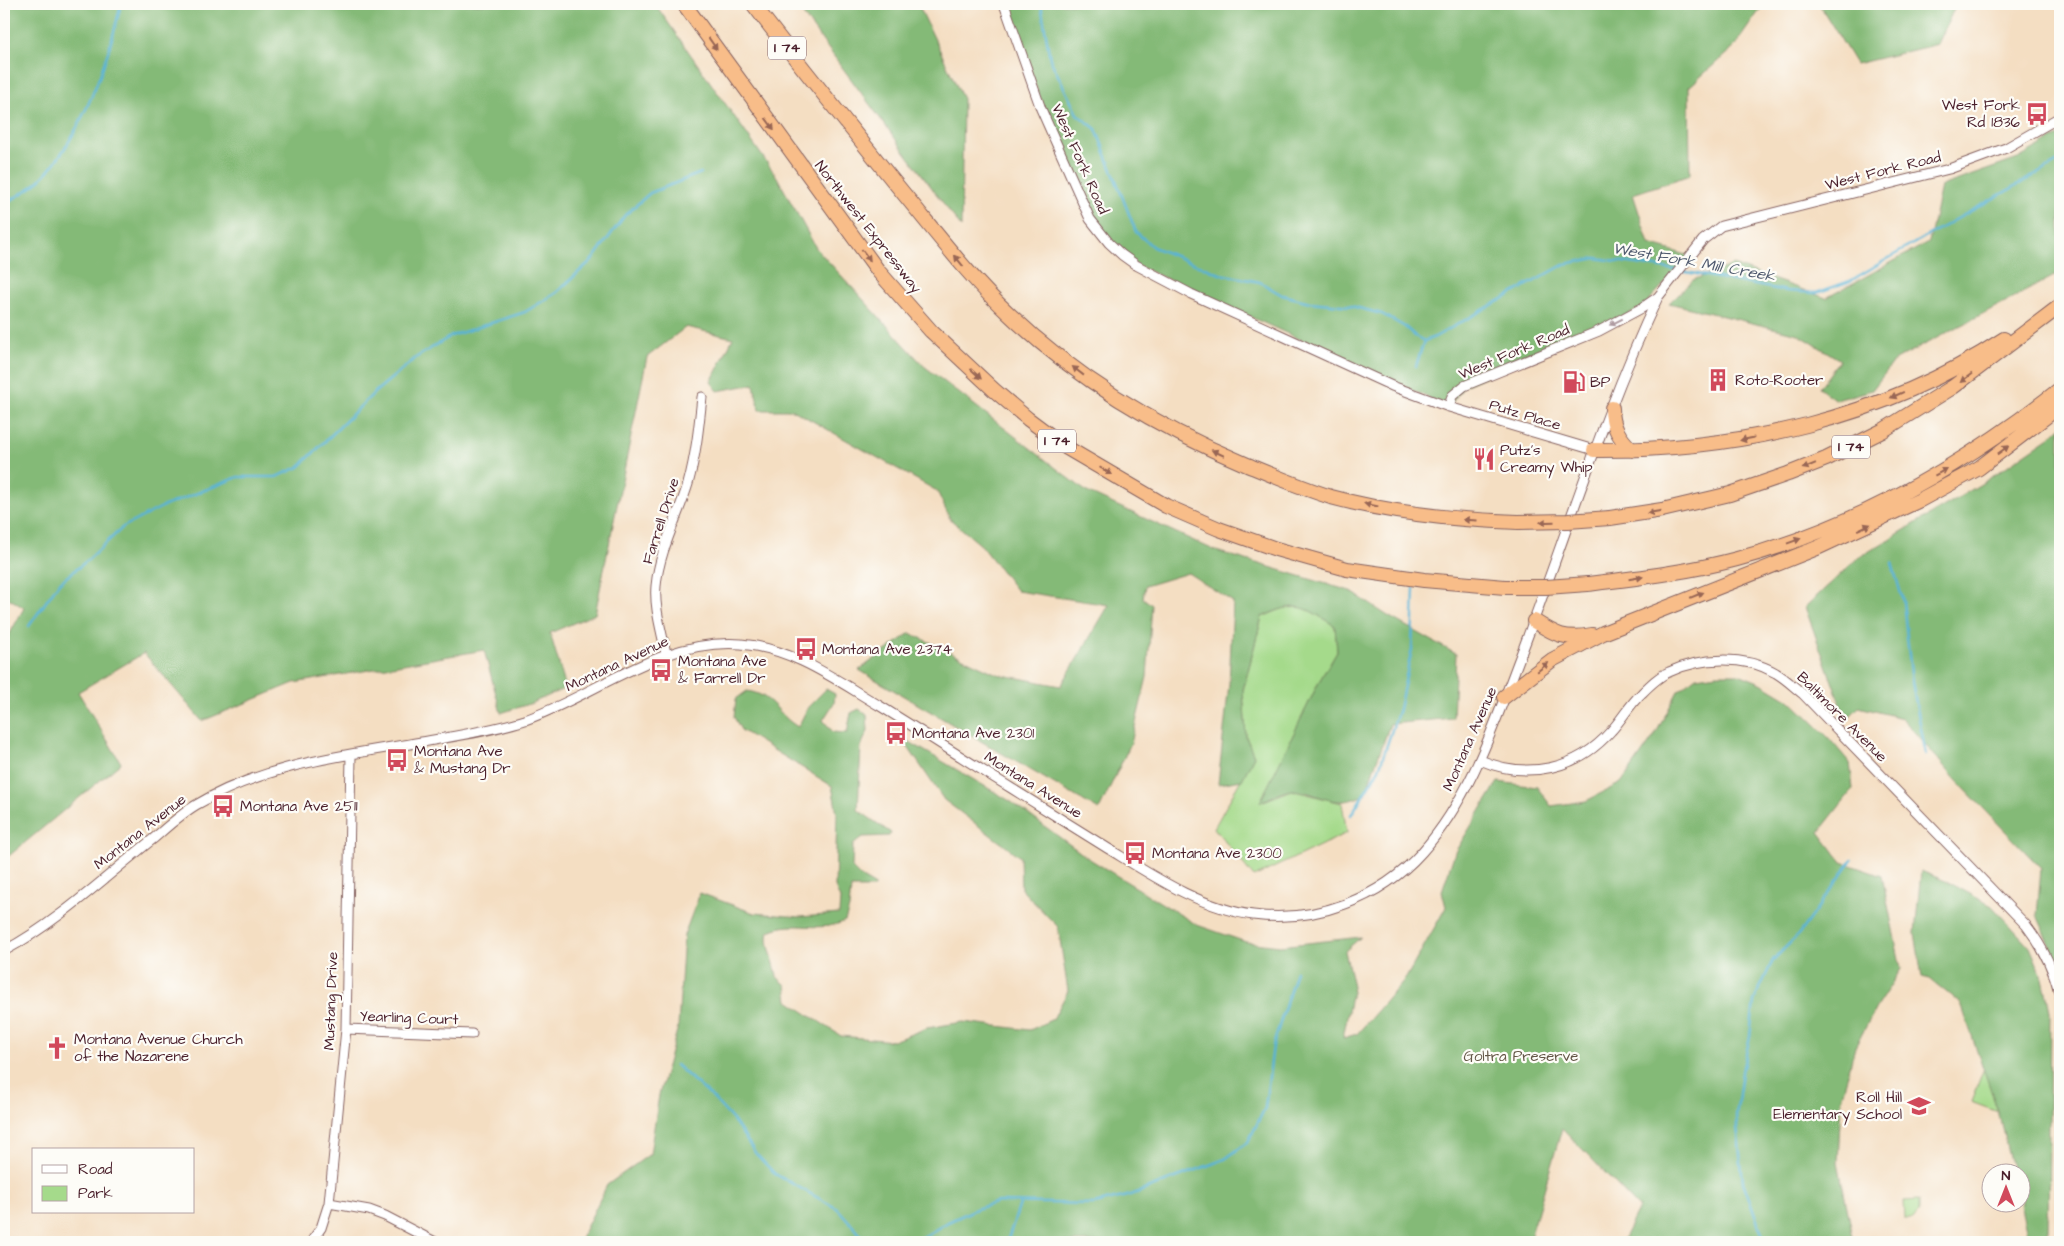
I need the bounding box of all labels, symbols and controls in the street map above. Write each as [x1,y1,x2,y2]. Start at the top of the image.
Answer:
road number: I 74 [768,36,806,59]
one-way arrow [708,37,718,50]
place label: West Fork Rd 1836 [1942,95,2021,133]
street label: West Fork Road [1046,101,1114,218]
bus stop icon: West Fork Rd 1836 [2024,101,2050,127]
one-way arrow [765,117,775,131]
street label: West Fork Road [1823,146,1943,196]
street label: Northwest Expressway [809,156,927,298]
water label: West Fork Mill Creek [1611,237,1778,287]
one-way arrow [861,248,872,261]
one-way arrow [954,255,965,268]
one-way arrow [1609,318,1624,327]
street label: West Fork Road [1455,319,1573,385]
one-way arrow [1072,366,1085,377]
building icon: Roto-Rooter [1705,367,1731,393]
one-way arrow [970,368,982,380]
fuel station icon: BP [1561,369,1587,395]
place label: Roto-Rooter [1735,370,1823,391]
place label: BP [1590,372,1611,393]
one-way arrow [1960,372,1973,383]
one-way arrow [1890,391,1904,399]
street label: Putz Place [1487,394,1563,436]
road number: I 74 [1038,430,1076,452]
one-way arrow [1740,435,1755,443]
road number: I 74 [1832,436,1870,458]
place label: Putz’s Creamy Whip [1500,440,1593,479]
one-way arrow [1996,445,2010,455]
restaurant icon: Putz’s Creamy Whip [1471,446,1497,472]
one-way arrow [1211,448,1225,456]
one-way arrow [1802,462,1817,470]
one-way arrow [1100,467,1113,476]
one-way arrow [1934,468,1948,476]
street label: Farrell Drive [637,475,685,567]
one-way arrow [1363,501,1379,509]
one-way arrow [1646,508,1662,516]
one-way arrow [1462,516,1478,524]
one-way arrow [1539,518,1555,526]
one-way arrow [1857,523,1871,531]
one-way arrow [1787,537,1802,545]
one-way arrow [1629,574,1645,582]
one-way arrow [1690,591,1704,599]
street label: Montana Avenue [562,631,672,697]
bus stop icon: Montana Ave 2374 [793,636,819,662]
place label: Montana Ave 2374 [822,639,952,660]
place label: Montana Ave & Farrell Dr [678,651,767,689]
bus stop icon: Montana Ave & Farrell Dr [648,657,674,683]
one-way arrow [1536,662,1549,673]
street label: Baltimore Avenue [1792,667,1892,767]
street label: Montana Avenue [1438,684,1502,794]
bus stop icon: Montana Ave 2301 [883,720,909,746]
place label: Montana Ave 2301 [912,723,1034,744]
place label: Montana Ave & Mustang Dr [414,741,511,780]
street label: Montana Avenue [980,746,1086,824]
bus stop icon: Montana Ave & Mustang Dr [384,747,410,773]
street label: Montana Avenue [89,789,191,875]
bus stop icon: Montana Ave 2511 [210,793,236,819]
place label: Montana Ave 2511 [240,796,358,817]
bus stop icon: Montana Ave 2300 [1122,840,1148,866]
place label: Montana Ave 2300 [1152,843,1282,864]
street label: Mustang Drive [319,951,344,1051]
street label: Yearling Court [359,1006,459,1031]
place label: Montana Avenue Church of the Nazarene [74,1029,243,1067]
church icon: Montana Avenue Church of the Nazarene [44,1035,70,1061]
park label: Goltra Preserve [1464,1046,1578,1067]
place label: Roll Hill Elementary School [1773,1087,1902,1126]
school or university icon: Roll Hill Elementary School [1906,1093,1932,1119]
legend [32,1148,195,1214]
text: Road [78,1159,113,1180]
north arrow [1982,1164,2032,1214]
text: N [2002,1166,2011,1186]
text: Park [78,1183,113,1204]

